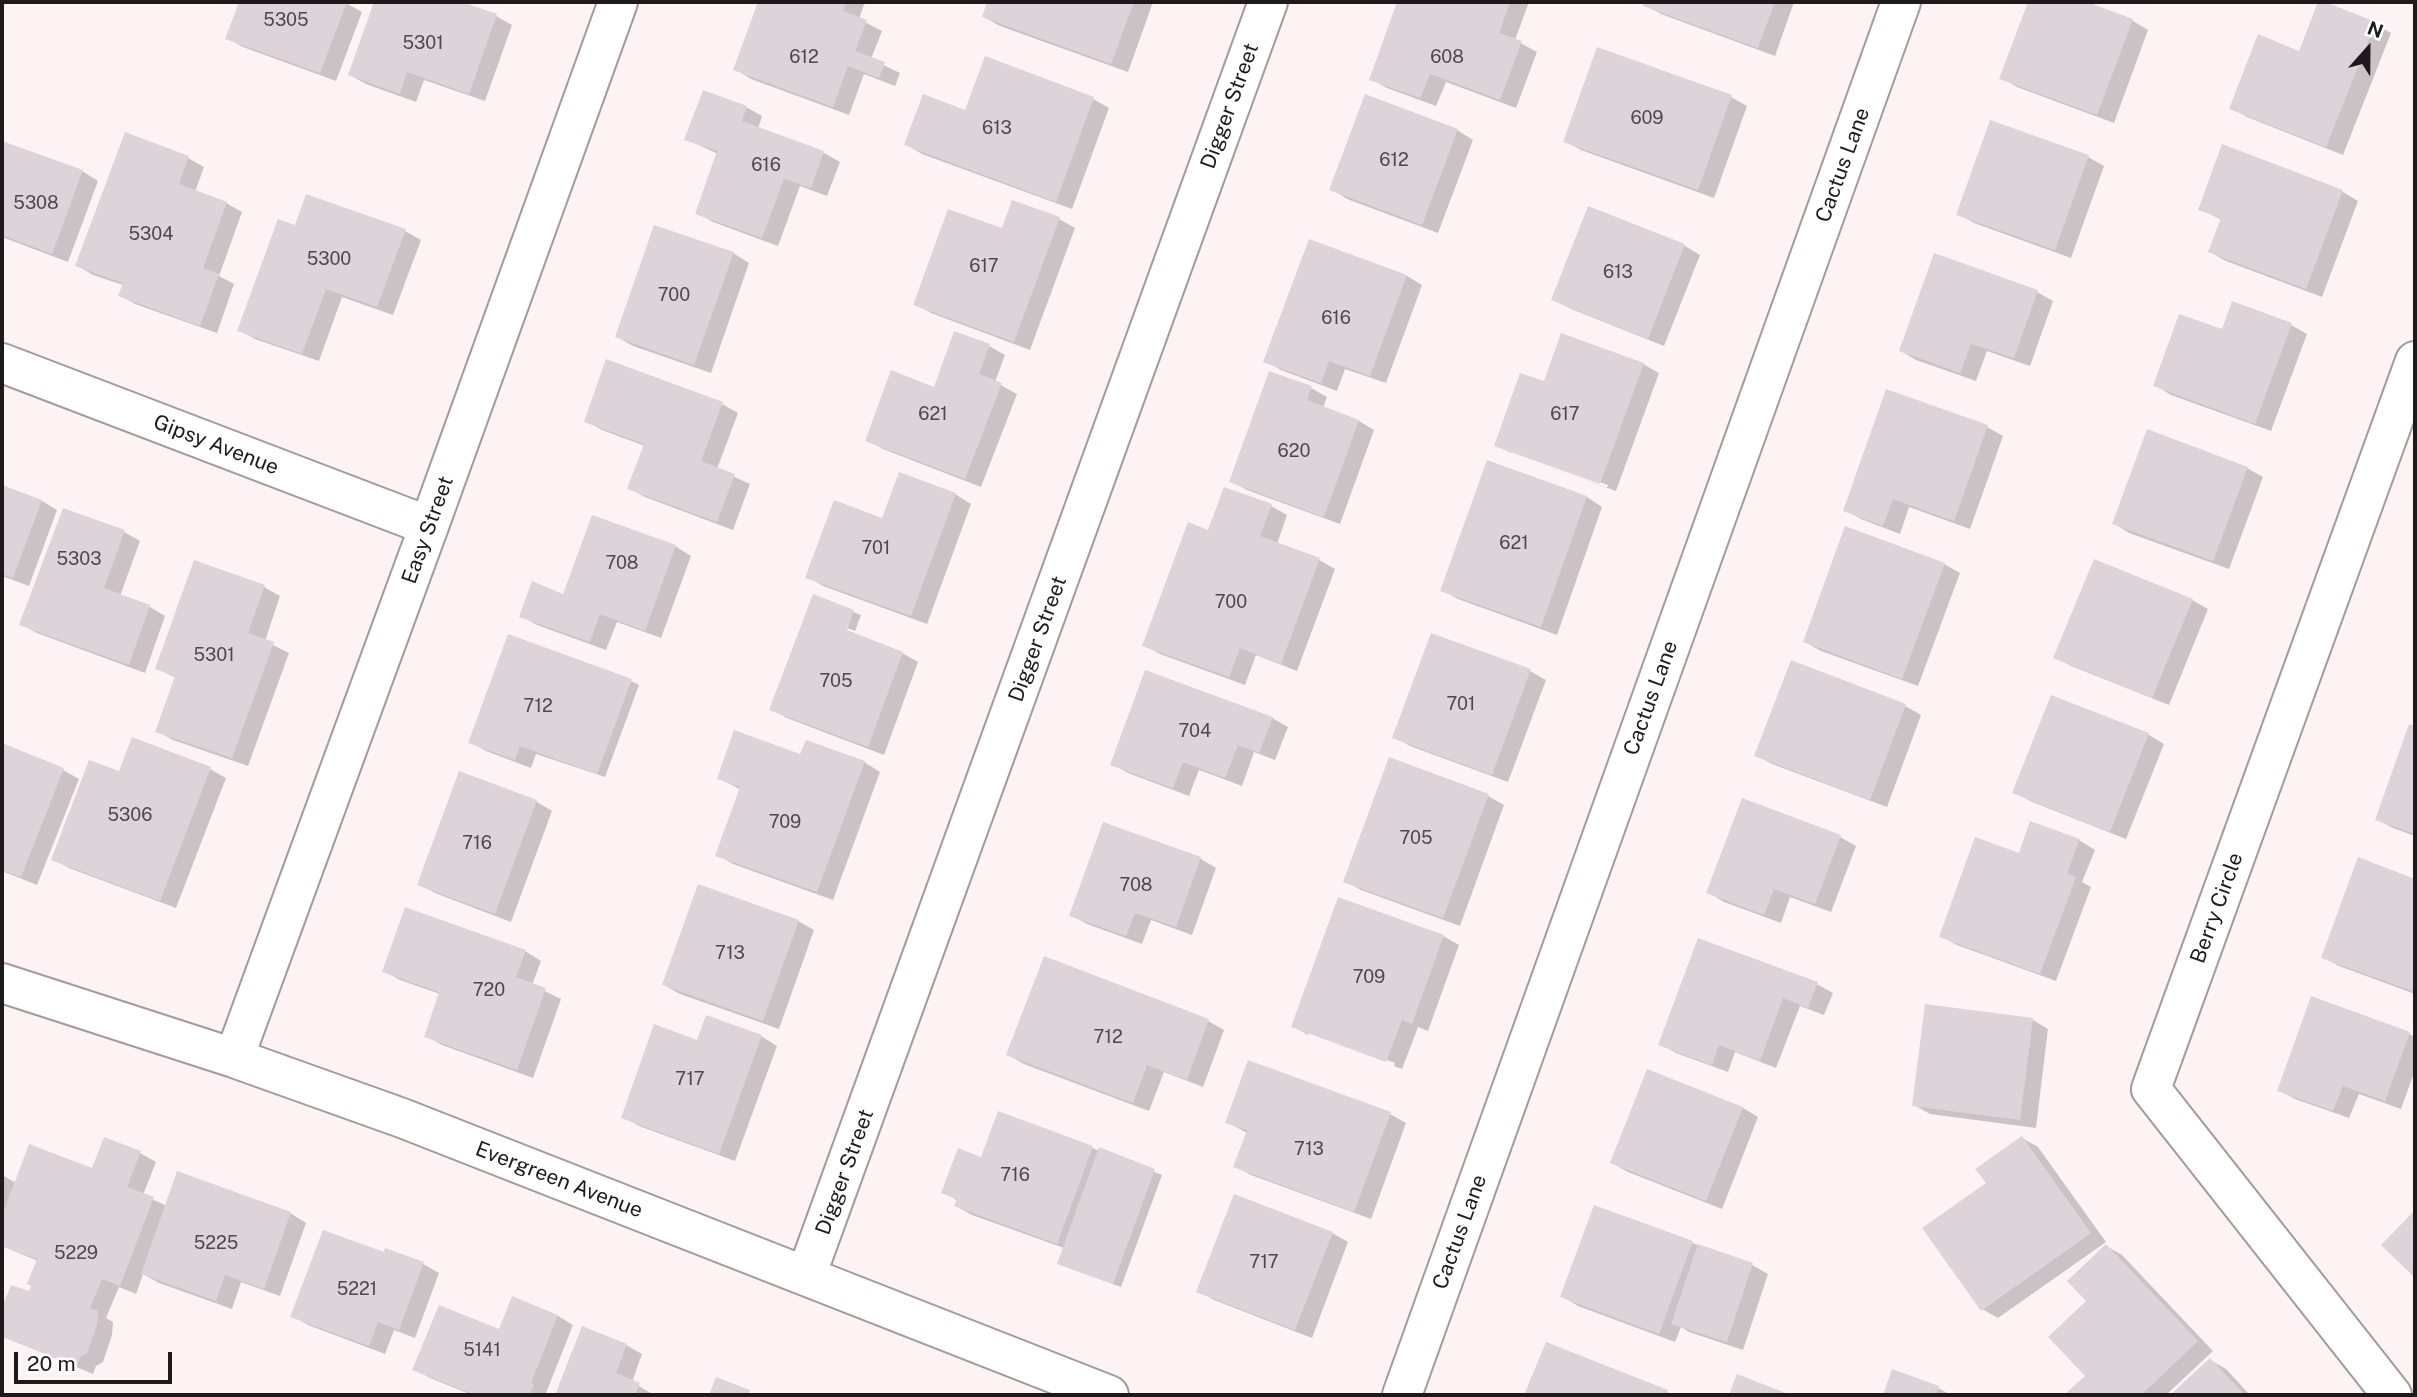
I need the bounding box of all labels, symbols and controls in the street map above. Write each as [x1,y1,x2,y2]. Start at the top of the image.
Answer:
house number: 5305 [263,9,309,31]
north arrow [2333,14,2403,84]
text: N [2365,16,2386,42]
house number: 5301 [402,32,444,54]
street label: Digger Street [1196,40,1264,172]
house number: 612 [789,46,819,68]
house number: 608 [1430,46,1464,68]
street label: Cactus Lane [1811,104,1875,226]
house number: 609 [1630,107,1664,129]
house number: 613 [982,117,1012,139]
house number: 612 [1379,149,1409,171]
house number: 616 [751,154,781,176]
house number: 5308 [13,192,59,214]
house number: 5304 [128,223,174,245]
house number: 5300 [307,248,351,270]
house number: 617 [969,255,999,277]
house number: 613 [1603,261,1633,283]
house number: 700 [658,284,690,306]
house number: 616 [1321,307,1351,329]
house number: 621 [918,403,948,425]
house number: 617 [1550,403,1580,425]
street label: Gipsy Avenue [150,410,282,480]
house number: 620 [1278,440,1310,462]
street label: Easy Street [397,473,459,587]
house number: 621 [1499,532,1529,554]
house number: 701 [862,537,890,559]
house number: 5303 [57,548,101,570]
house number: 708 [605,552,639,574]
street label: Digger Street [1004,573,1072,705]
house number: 700 [1215,591,1247,613]
street label: Cactus Lane [1619,637,1683,759]
house number: 5301 [193,644,235,666]
house number: 705 [820,670,852,692]
house number: 701 [1447,693,1475,715]
house number: 712 [523,695,553,717]
house number: 704 [1179,720,1211,742]
house number: 5306 [108,804,152,826]
house number: 709 [769,811,801,833]
house number: 705 [1400,827,1432,849]
house number: 716 [462,832,492,854]
street label: Berry Circle [2185,849,2249,967]
house number: 708 [1119,874,1153,896]
house number: 713 [715,942,745,964]
house number: 709 [1353,966,1385,988]
house number: 720 [473,979,505,1001]
house number: 712 [1093,1026,1123,1048]
house number: 717 [675,1068,705,1090]
street label: Digger Street [811,1106,879,1238]
street label: Evergreen Avenue [472,1137,646,1223]
house number: 713 [1294,1138,1324,1160]
house number: 716 [1000,1164,1030,1186]
street label: Cactus Lane [1428,1171,1492,1293]
house number: 5225 [194,1232,238,1254]
house number: 5229 [54,1242,98,1264]
house number: 717 [1249,1251,1279,1273]
house number: 5221 [337,1278,377,1300]
scale bar [18,1338,175,1382]
house number: 5141 [463,1339,501,1361]
text: 20 m [27,1351,76,1376]

